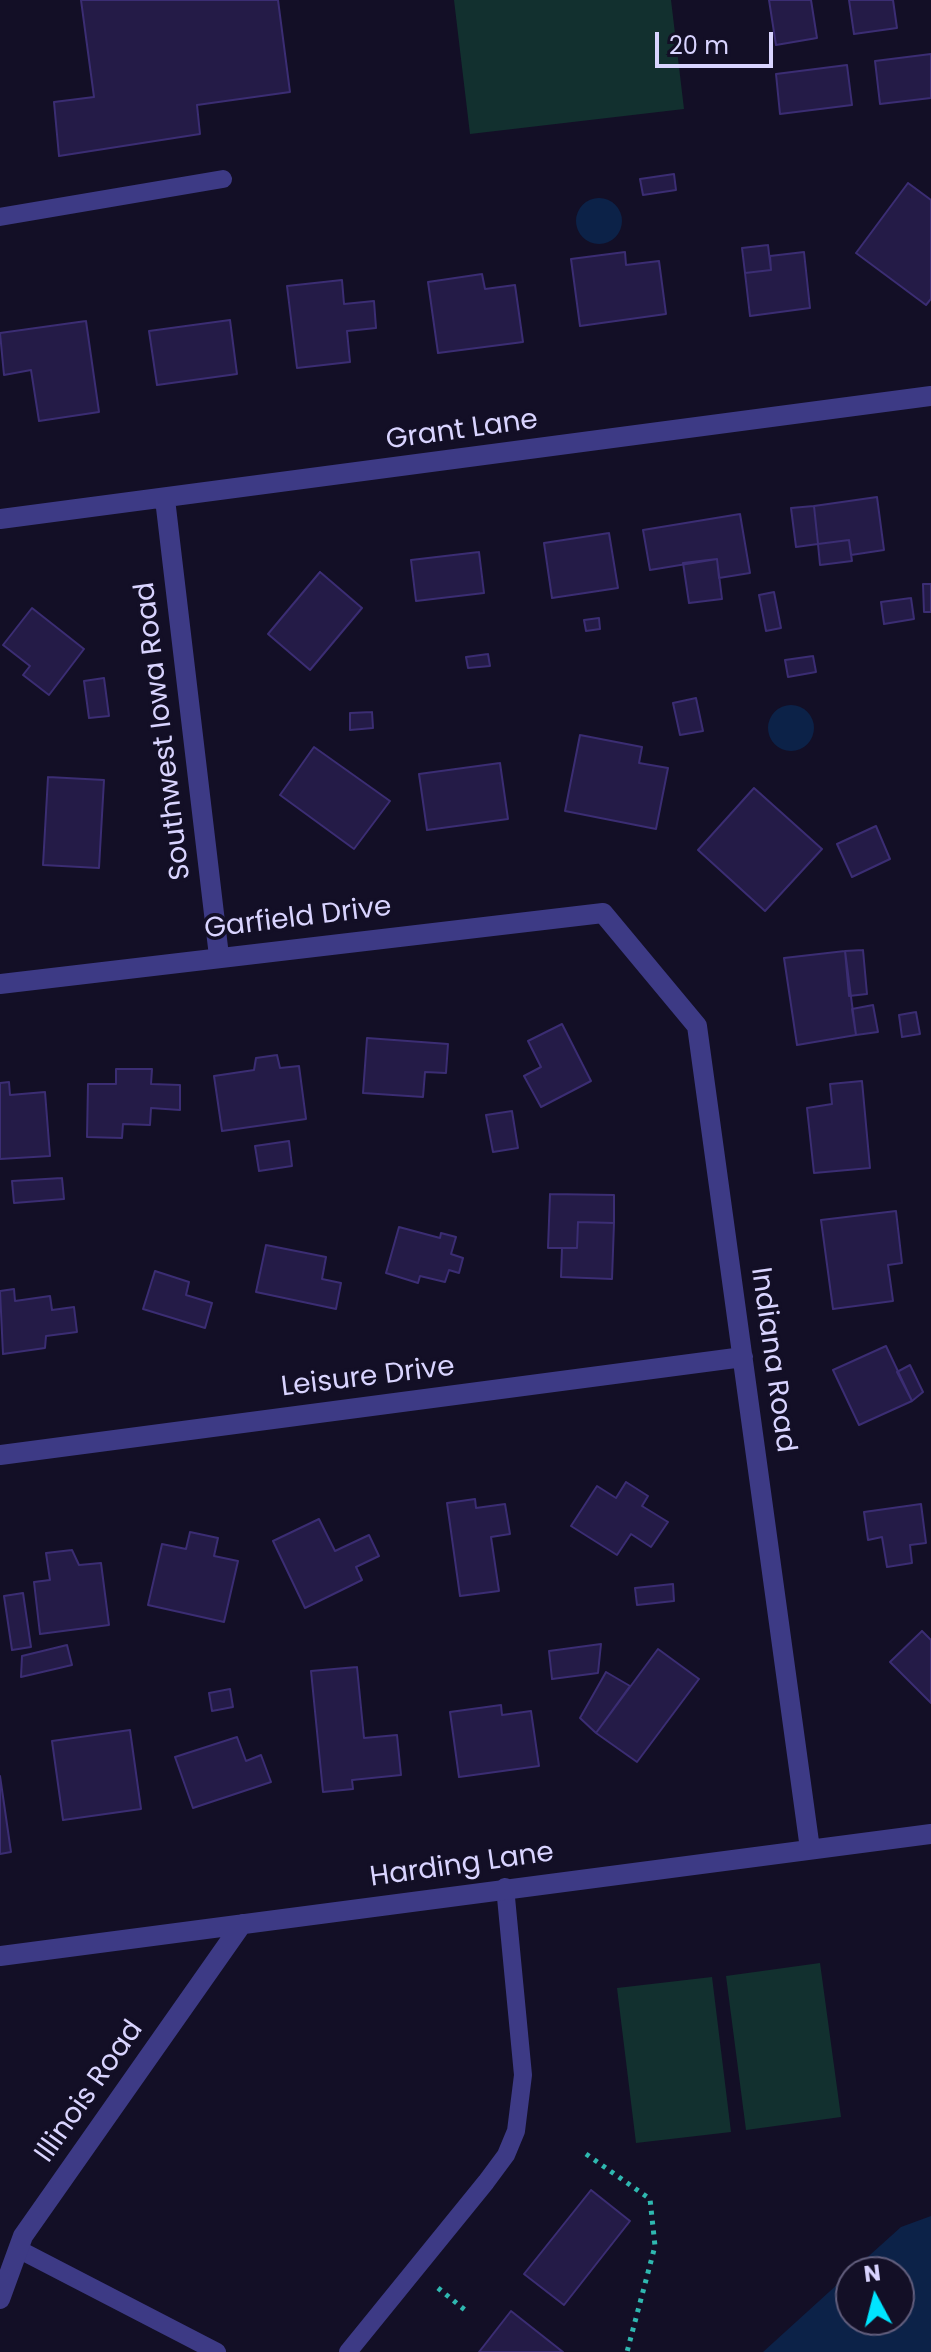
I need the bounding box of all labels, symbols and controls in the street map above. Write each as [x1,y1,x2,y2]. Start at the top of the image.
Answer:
scale bar [659,16,777,66]
text: 20 m [669,29,729,62]
street label: Grant Lane [384,404,540,458]
street label: Southwest Iowa Road [129,580,199,882]
street label: Garfield Drive [203,891,393,947]
street label: Indiana Road [742,1265,802,1455]
street label: Leisure Drive [279,1351,457,1405]
street label: Harding Lane [368,1836,556,1896]
street label: Illinois Road [29,2015,151,2169]
north arrow [835,2256,915,2336]
text: N [862,2257,882,2290]

